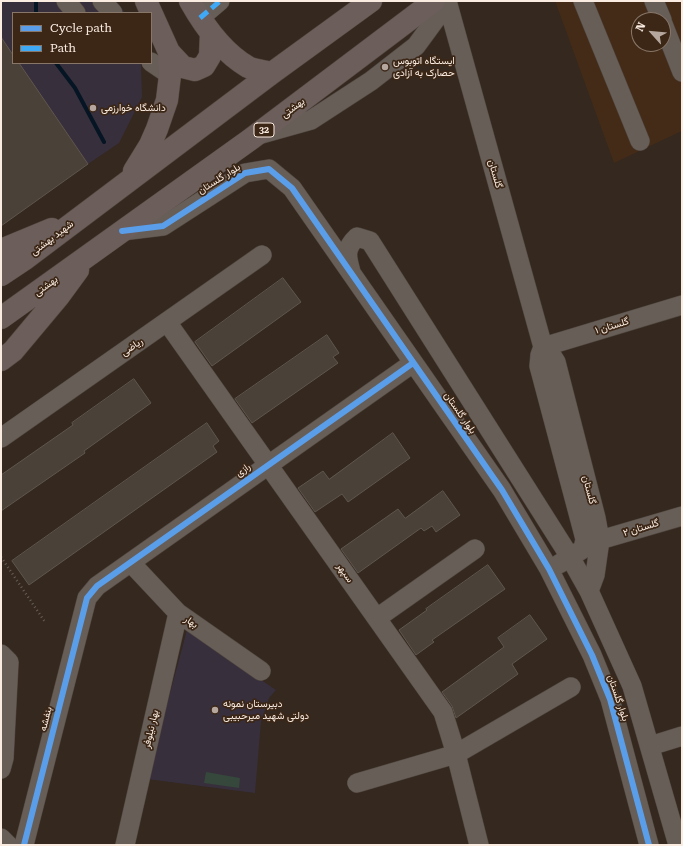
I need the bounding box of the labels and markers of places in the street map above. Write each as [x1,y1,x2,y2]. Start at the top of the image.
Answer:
place label: ایستگاه اتوبوس حصارک به آزادی [393,55,455,78]
marker: ایستگاه اتوبوس حصارک به آزادی [380,62,390,72]
place label: دانشگاه خوارزمی [101,102,166,114]
marker: دانشگاه خوارزمی [88,103,98,113]
place label: دبیرستان نمونه دولتی شهید میرحبیبی [223,698,309,722]
marker: دبیرستان نمونه دولتی شهید میرحبیبی [210,705,220,715]

